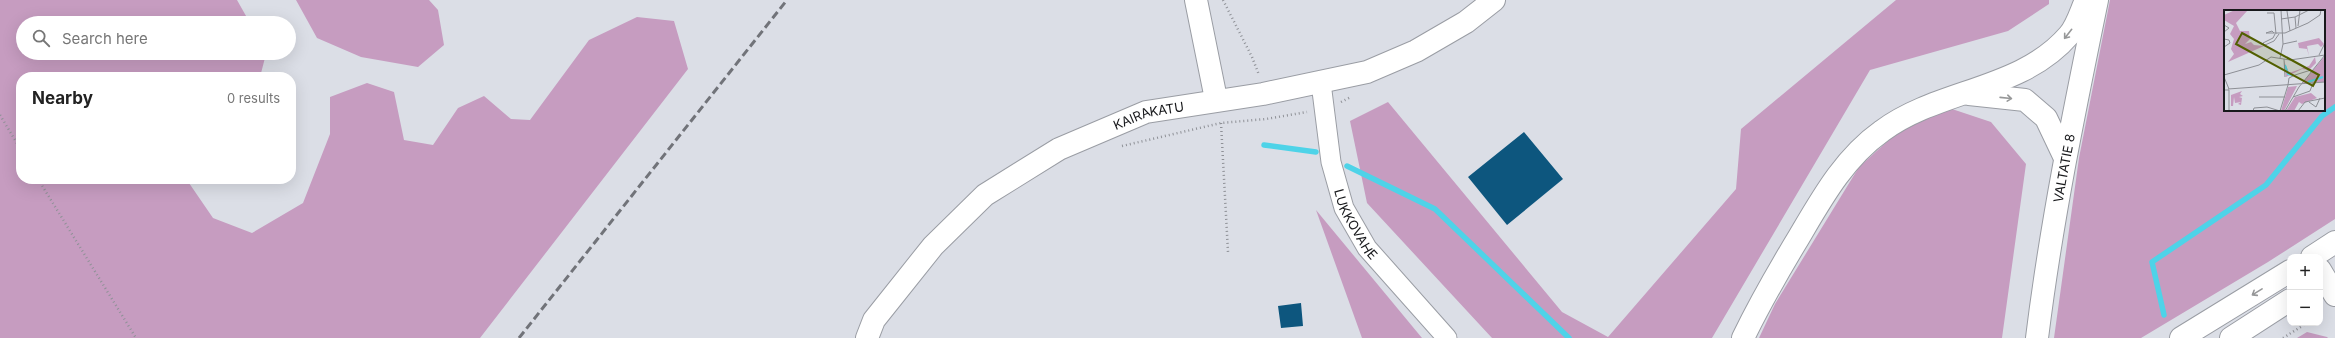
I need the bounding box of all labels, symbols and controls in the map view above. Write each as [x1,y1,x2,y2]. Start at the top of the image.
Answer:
inset map [2224,10,2325,111]
search box [16,16,296,60]
icon: search [30,27,52,49]
text: Search here [62,29,148,48]
one-way arrow [2064,29,2073,40]
text: Nearby [32,88,93,108]
text: 0 results [227,90,280,106]
one-way arrow [1999,94,2012,102]
street label: KAIRAKATU [1111,98,1185,133]
street label: VALTATIE 8 [2050,132,2078,204]
street label: LUKKOVAHE [1331,187,1381,263]
map controls [2287,254,2323,326]
button: + [2287,254,2323,290]
one-way arrow [2251,288,2263,296]
button: − [2287,290,2323,326]

